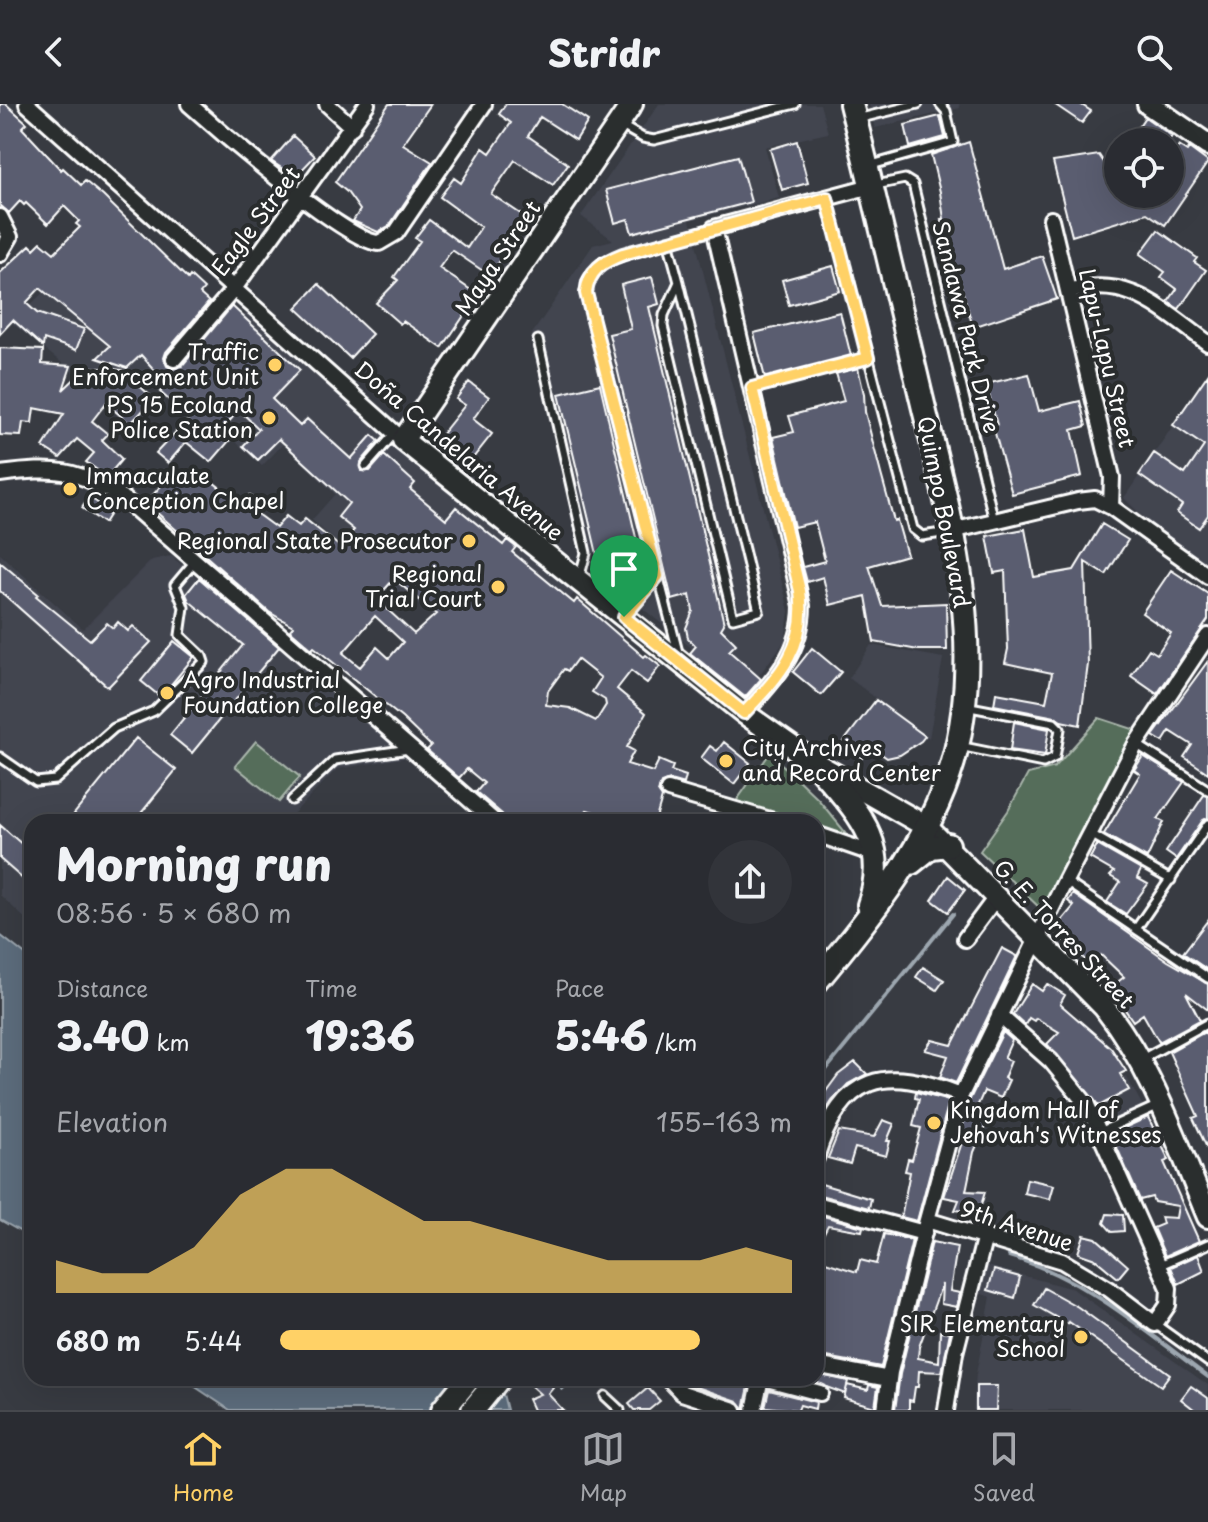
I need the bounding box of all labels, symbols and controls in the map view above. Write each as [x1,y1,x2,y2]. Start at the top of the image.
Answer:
text: Stridr [548,25,660,79]
icon: back [32,30,76,74]
icon: search [1132,30,1176,74]
map controls [1104,128,1184,208]
button: locate [1104,128,1184,208]
street label: Eagle Street [203,158,307,282]
street label: Maya Street [446,193,548,321]
street label: Sandawa Park Drive [925,217,1010,436]
street label: Lapu-Lapu Street [1072,265,1145,451]
place label: Traffic Enforcement Unit [72,334,259,392]
street label: Doña Candelaria Avenue [348,352,572,548]
marker: Traffic Enforcement Unit [266,356,284,374]
place label: PS 15 Ecoland Police Station [106,387,253,445]
marker: PS 15 Ecoland Police Station [260,409,278,427]
street label: Quimpo Boulevard [911,413,980,610]
place label: Immaculate Conception Chapel [86,458,284,516]
marker: Immaculate Conception Chapel [61,480,79,498]
place label: Regional State Prosecutor [177,523,454,556]
marker: Regional State Prosecutor [460,532,478,550]
pin [590,535,658,617]
icon: arrive [602,547,646,591]
place label: Regional Trial Court [365,556,482,614]
marker: Regional Trial Court [489,578,507,596]
place label: Agro Industrial Foundation College [183,662,383,720]
marker: Agro Industrial Foundation College [158,684,176,702]
place label: City Archives and Record Center [742,730,942,788]
marker: City Archives and Record Center [717,752,735,770]
text: Morning run [56,830,332,896]
button: share [708,840,792,924]
street label: G. E. Torres Street [987,851,1143,1015]
text: 08:56 · 5 × 680 m [56,893,292,932]
text: Distance [56,971,148,1004]
text: Time [305,971,357,1004]
text: Pace [555,971,604,1004]
text: 3.40 [56,1004,149,1065]
text: 19:36 [305,1004,415,1065]
text: 5:46 [555,1004,648,1065]
text: km [149,1025,190,1058]
text: /km [648,1025,697,1058]
place label: Kingdom Hall of Jehovah's Witnesses [950,1092,1162,1150]
text: Elevation [56,1102,168,1141]
text: 155–163 m [656,1102,792,1141]
marker: Kingdom Hall of Jehovah's Witnesses [925,1114,943,1132]
street label: 9th Avenue [957,1191,1078,1258]
place label: SIR Elementary School [900,1306,1065,1364]
text: 680 m [56,1321,141,1360]
text: 5:44 [184,1321,243,1360]
marker: SIR Elementary School [1072,1328,1090,1346]
tab: Home [173,1427,234,1508]
tab: Map [580,1427,627,1508]
tab: Saved [973,1427,1035,1508]

